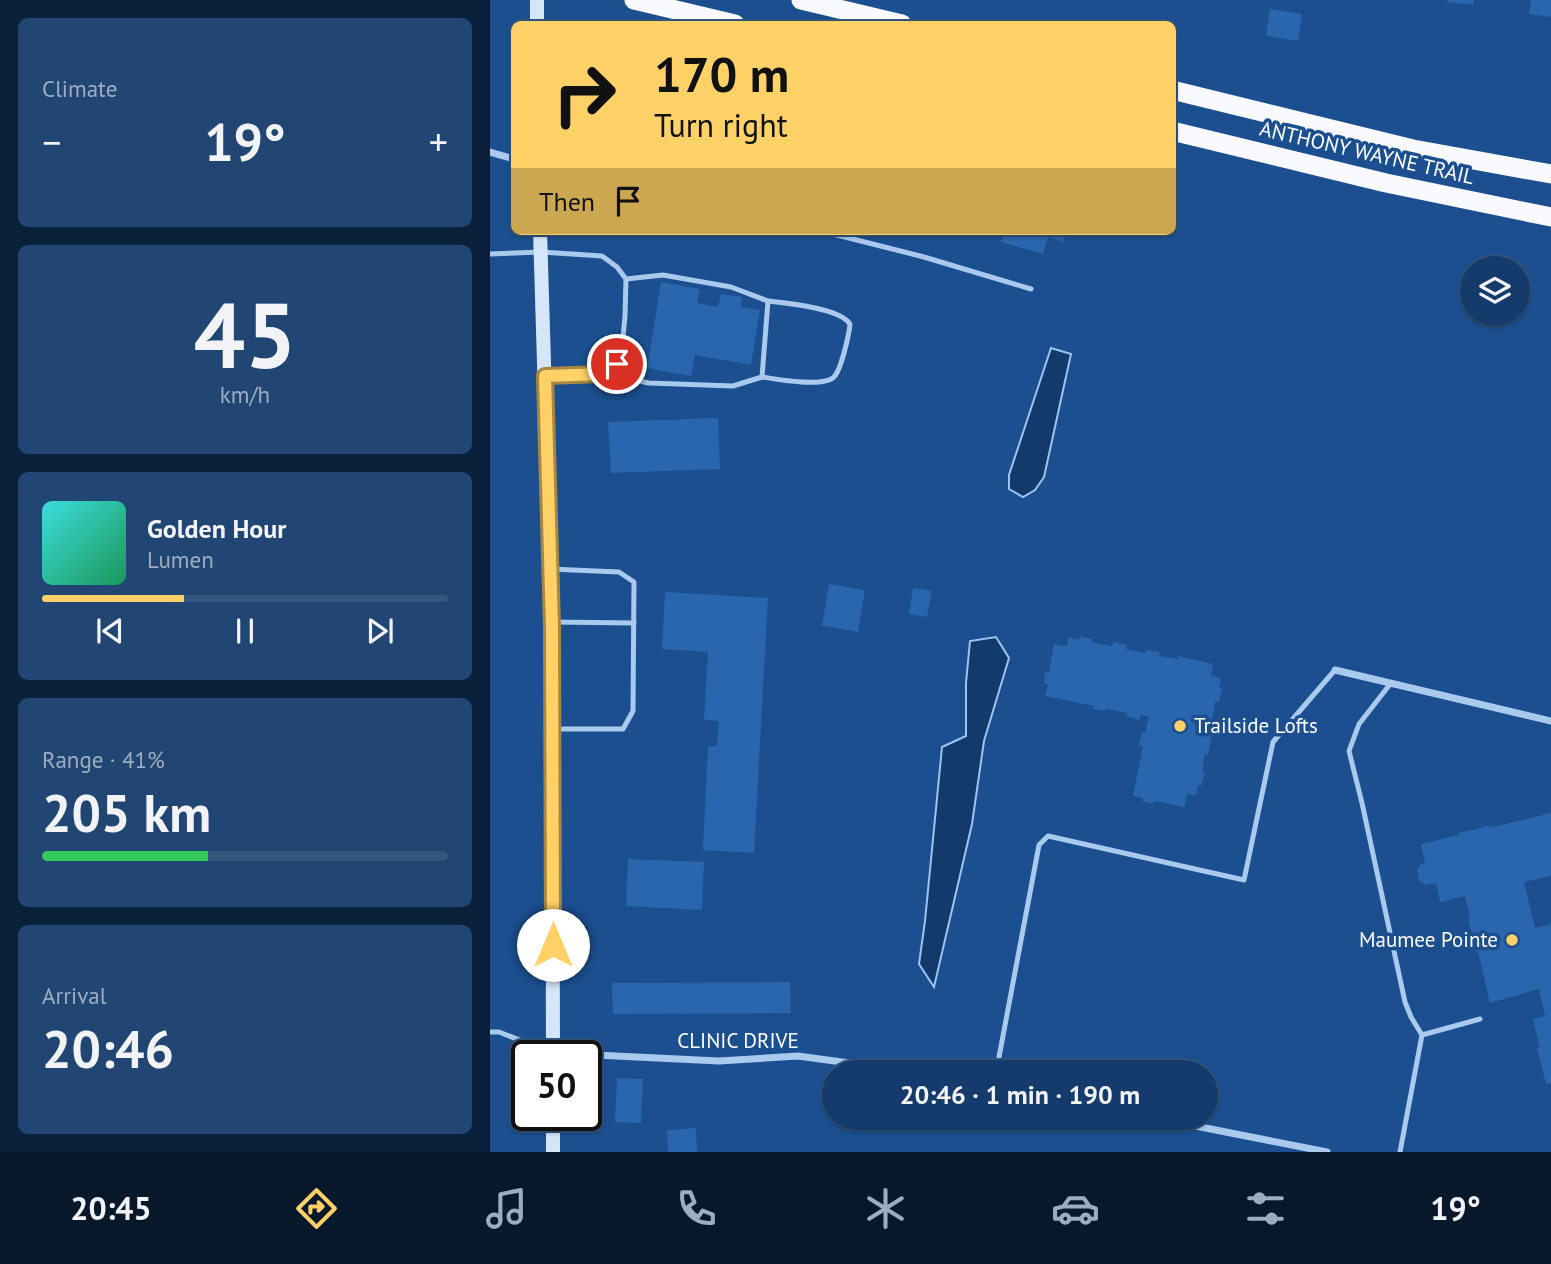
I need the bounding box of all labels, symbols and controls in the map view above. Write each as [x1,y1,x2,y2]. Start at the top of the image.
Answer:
text: 170 m [654,42,789,106]
icon: right [539,49,630,140]
text: Climate [42,74,117,103]
text: Turn right [654,104,788,146]
text: 19° [204,108,286,175]
street label: ANTHONY WAYNE TRAIL [1257,115,1477,190]
text: − [42,117,61,166]
text: + [429,117,448,166]
icon: arrive [609,182,647,220]
text: Then [539,185,595,218]
map controls [1460,256,1530,326]
button: layers [1460,256,1530,326]
text: 45 [193,275,297,393]
pin [587,334,647,394]
icon: arrive [598,345,636,383]
text: km/h [220,380,270,409]
text: Golden Hour [147,512,286,545]
text: Lumen [147,545,214,574]
icon: previous [91,612,129,650]
icon: pause [226,612,264,650]
icon: next [361,612,399,650]
place label: Trailside Lofts [1194,712,1318,739]
marker: Trailside Lofts [1172,718,1188,734]
text: Range · 41% [42,745,165,774]
text: 205 km [42,779,211,846]
position arrow [516,908,590,982]
place label: Maumee Pointe [1359,926,1498,953]
marker: Maumee Pointe [1504,932,1520,948]
text: Arrival [42,981,106,1010]
text: 20:46 [42,1015,174,1082]
street label: CLINIC DRIVE [677,1027,799,1054]
speed limit sign: 50 [511,1040,602,1131]
text: 20:46 · 1 min · 190 m [900,1078,1140,1111]
icon: directions [292,1184,341,1233]
icon: music [482,1184,531,1233]
icon: phone [672,1184,721,1233]
icon: climate [861,1184,910,1233]
icon: car [1051,1184,1100,1233]
icon: filters [1241,1184,1290,1233]
text: 20:45 [70,1187,152,1229]
text: 19° [1430,1187,1481,1229]

